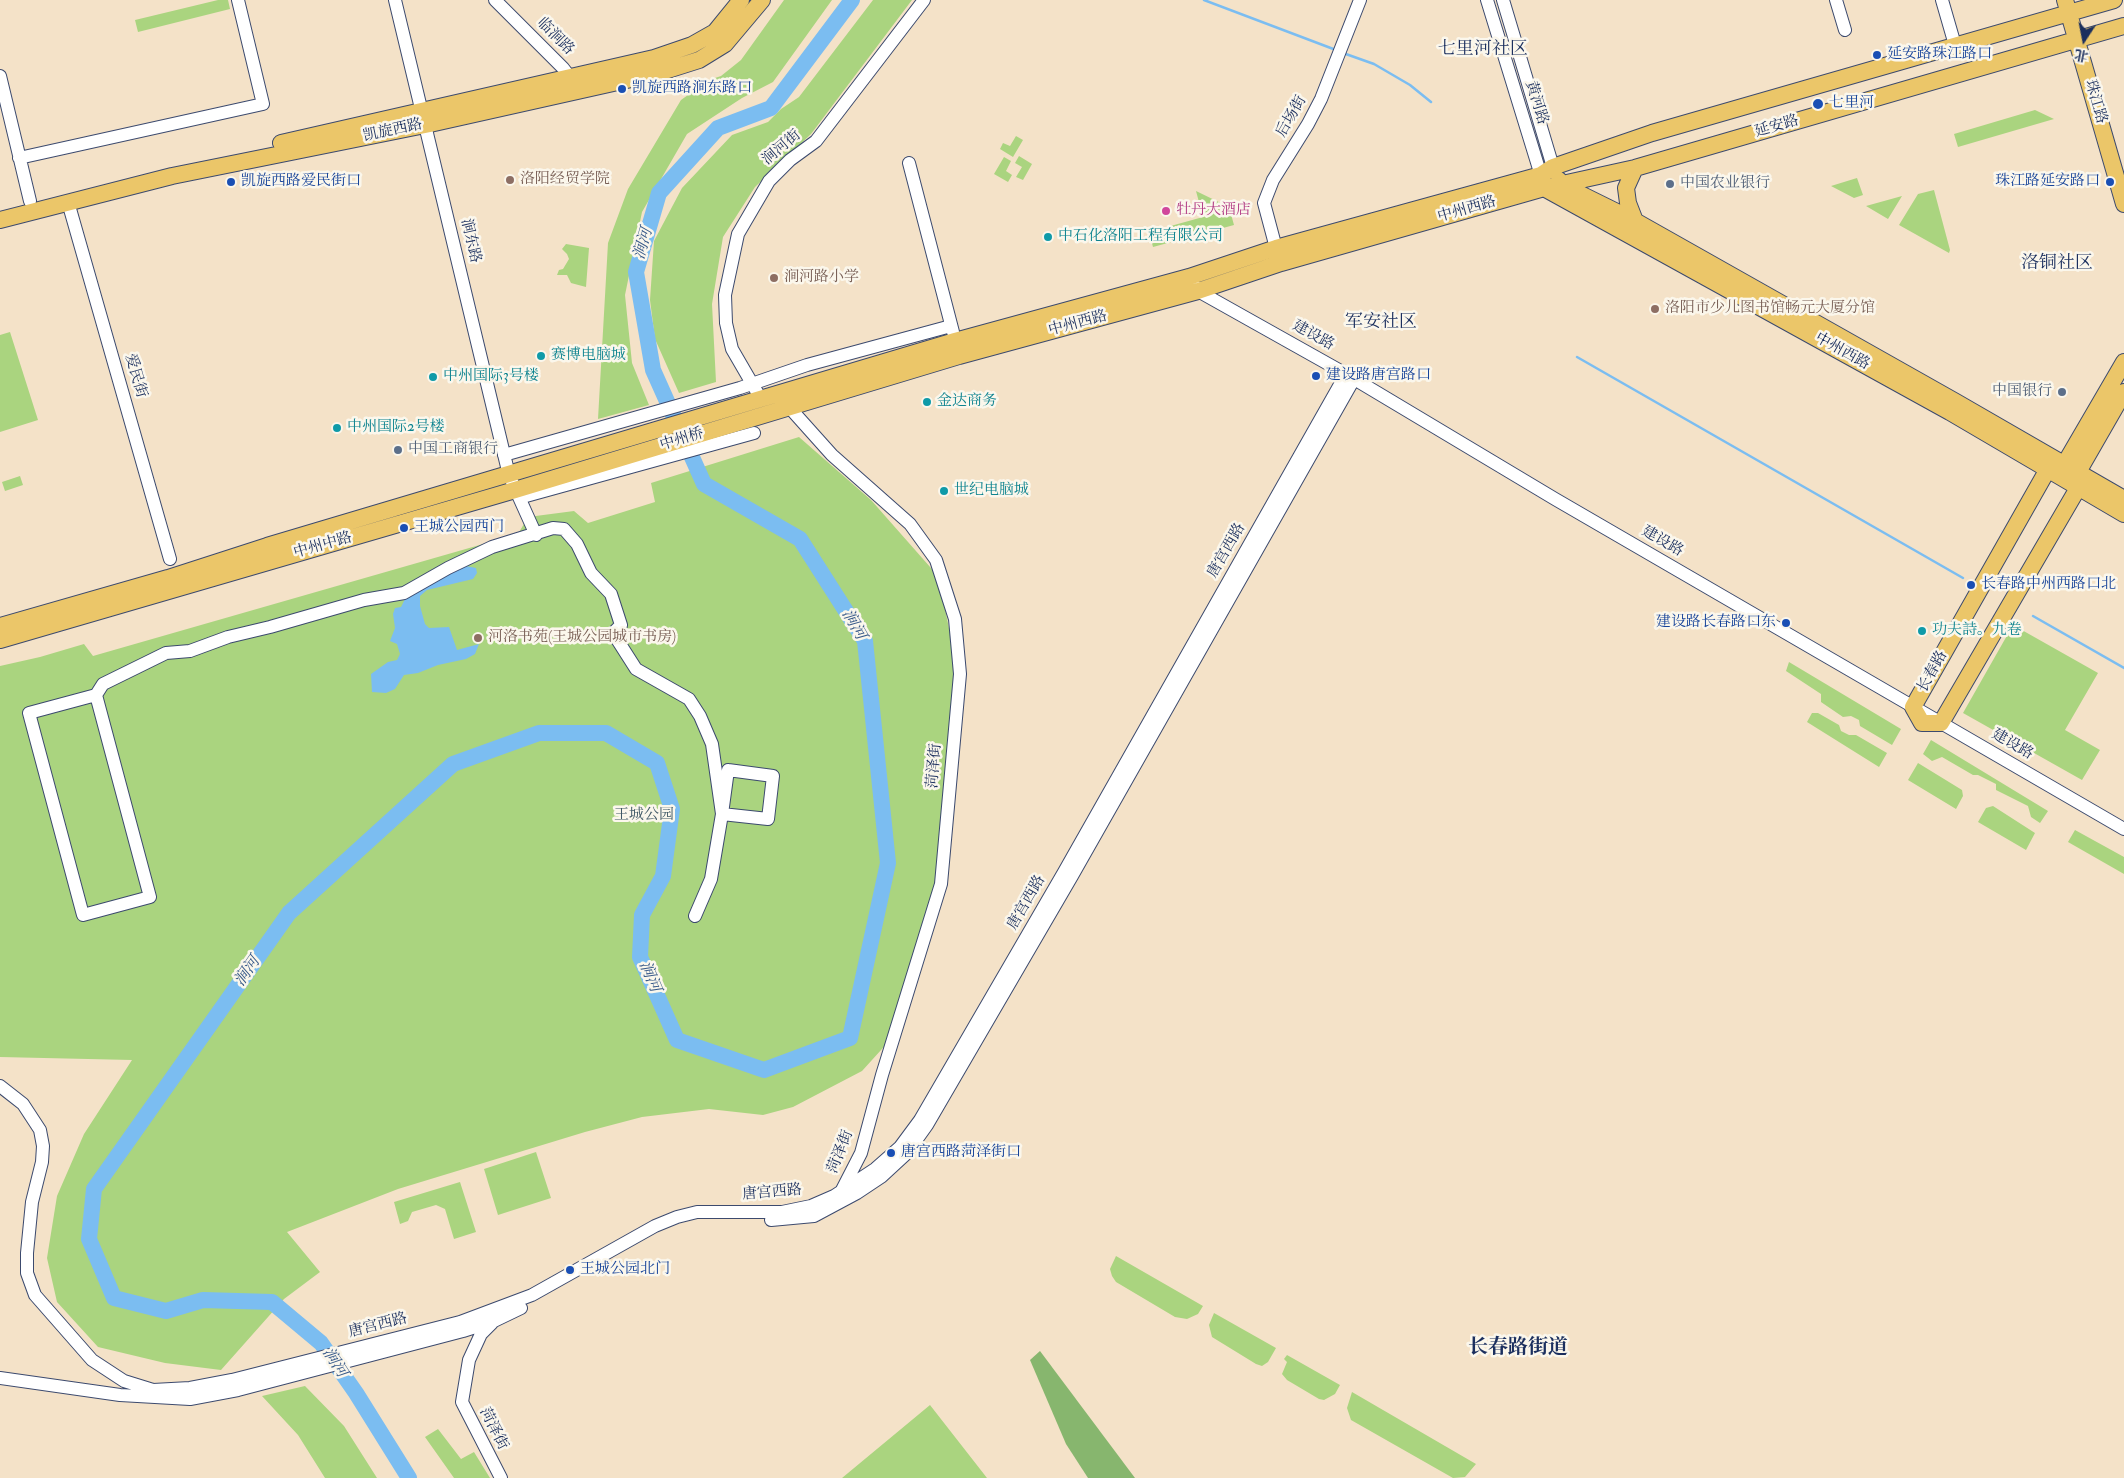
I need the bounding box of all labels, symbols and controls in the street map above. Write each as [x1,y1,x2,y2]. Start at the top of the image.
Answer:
street label: 临涧路 [533,15,577,59]
north arrow [2059,15,2109,65]
district label: 七里河社区 [1438,39,1528,61]
place label: 延安路珠江路口 [1887,46,1992,64]
text: 北 [2073,46,2090,65]
marker: 延安路珠江路口 [1871,49,1883,61]
street label: 珠江路 [2080,78,2110,126]
street label: 黄河路 [1521,79,1551,127]
place label: 凯旋西路涧东路口 [632,80,752,98]
marker: 凯旋西路涧东路口 [616,83,628,95]
street label: 后场街 [1273,93,1311,141]
place label: 七里河 [1829,95,1874,113]
marker: 七里河 [1811,97,1825,111]
street label: 延安路 [1753,112,1801,142]
street label: 凯旋西路 [362,116,424,146]
street label: 涧河街 [759,127,805,169]
place label: 洛阳经贸学院 [520,171,610,189]
place label: 凯旋西路爱民街口 [241,173,361,191]
place label: 珠江路延安路口 [1995,173,2100,191]
marker: 洛阳经贸学院 [504,174,516,186]
place label: 中国农业银行 [1680,175,1770,193]
marker: 凯旋西路爱民街口 [225,176,237,188]
marker: 珠江路延安路口 [2104,176,2116,188]
marker: 中国农业银行 [1664,178,1676,190]
street label: 中州西路 [1436,193,1498,227]
place label: 牡丹大酒店 [1176,202,1251,220]
marker: 牡丹大酒店 [1160,205,1172,217]
street label: 涧东路 [456,217,484,265]
water label: 涧河 [630,226,658,262]
place label: 中石化洛阳工程有限公司 [1058,228,1223,246]
marker: 中石化洛阳工程有限公司 [1042,231,1054,243]
district label: 洛铜社区 [2021,253,2093,275]
place label: 涧河路小学 [784,269,859,287]
marker: 涧河路小学 [768,272,780,284]
place label: 洛阳市少儿图书馆畅元大厦分馆 [1665,300,1875,318]
marker: 洛阳市少儿图书馆畅元大厦分馆 [1649,303,1661,315]
street label: 中州西路 [1047,308,1109,340]
district label: 军安社区 [1345,312,1417,334]
street label: 建设路 [1289,317,1337,355]
street label: 中州西路 [1811,330,1873,374]
place label: 赛博电脑城 [551,347,626,365]
marker: 赛博电脑城 [535,350,547,362]
street label: 爱民街 [120,352,150,400]
place label: 建设路唐宫路口 [1326,367,1431,385]
place label: 中州国际3号楼 [443,368,539,386]
marker: 建设路唐宫路口 [1310,370,1322,382]
marker: 中州国际3号楼 [427,371,439,383]
place label: 中国银行 [1992,383,2052,401]
marker: 中国银行 [2056,386,2068,398]
place label: 金达商务 [937,393,997,411]
marker: 金达商务 [921,396,933,408]
place label: 中州国际2号楼 [347,419,445,437]
marker: 中州国际2号楼 [331,422,343,434]
street label: 中州桥 [658,425,706,455]
place label: 中国工商银行 [408,441,498,459]
marker: 中国工商银行 [392,444,404,456]
place label: 世纪电脑城 [954,482,1029,500]
marker: 世纪电脑城 [938,485,950,497]
place label: 王城公园西门 [414,519,504,537]
street label: 唐宫西路 [1204,521,1250,581]
marker: 王城公园西门 [398,522,410,534]
street label: 建设路 [1638,523,1686,561]
street label: 中州中路 [292,529,354,563]
place label: 长春路中州西路口北 [1981,576,2116,594]
marker: 长春路中州西路口北 [1965,579,1977,591]
water label: 涧河 [837,606,869,644]
place label: 建设路长春路口东 [1656,614,1776,632]
marker: 建设路长春路口东 [1780,617,1792,629]
place label: 功夫詩。九卷 [1932,622,2022,640]
marker: 功夫詩。九卷 [1916,625,1928,637]
place label: 河洛书苑(王城公园城市书房) [488,629,676,647]
marker: 河洛书苑(王城公园城市书房) [472,632,484,644]
street label: 长春路 [1914,648,1952,696]
street label: 建设路 [1988,726,2036,764]
street label: 菏泽街 [924,743,946,789]
park label: 王城公园 [614,807,674,825]
street label: 唐宫西路 [1004,873,1050,933]
water label: 涧河 [231,953,265,991]
water label: 涧河 [634,959,664,995]
street label: 菏泽街 [824,1128,858,1176]
place label: 唐宫西路菏泽街口 [901,1144,1021,1162]
marker: 唐宫西路菏泽街口 [885,1147,897,1159]
street label: 唐宫西路 [741,1181,803,1205]
place label: 王城公园北门 [580,1261,670,1279]
marker: 王城公园北门 [564,1264,576,1276]
street label: 唐宫西路 [347,1310,409,1342]
district label: 长春路街道 [1468,1337,1568,1361]
water label: 涧河 [317,1344,351,1382]
street label: 菏泽街 [475,1405,511,1453]

